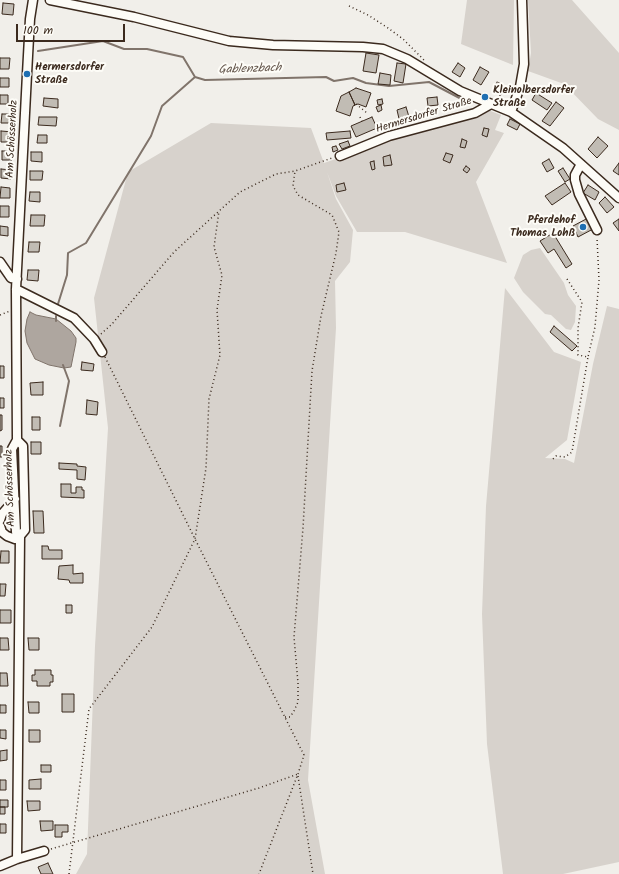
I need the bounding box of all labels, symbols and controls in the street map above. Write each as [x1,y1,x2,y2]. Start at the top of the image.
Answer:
scale bar [18,16,127,42]
text: 100 m [23,21,53,40]
place label: Hermersdorfer Straße [35,61,104,87]
water label: Gablenzbach [218,62,282,78]
marker: Hermersdorfer Straße [22,69,32,79]
place label: Kleinolbersdorfer Straße [493,84,575,110]
marker: Kleinolbersdorfer Straße [480,92,490,102]
street label: Hermersdorfer Straße [374,95,474,137]
street label: Am Schösserholz [4,100,22,178]
place label: Pferdehof Thomas Lohß [510,214,575,240]
marker: Pferdehof Thomas Lohß [578,222,588,232]
street label: Am Schösserholz [3,449,19,527]

